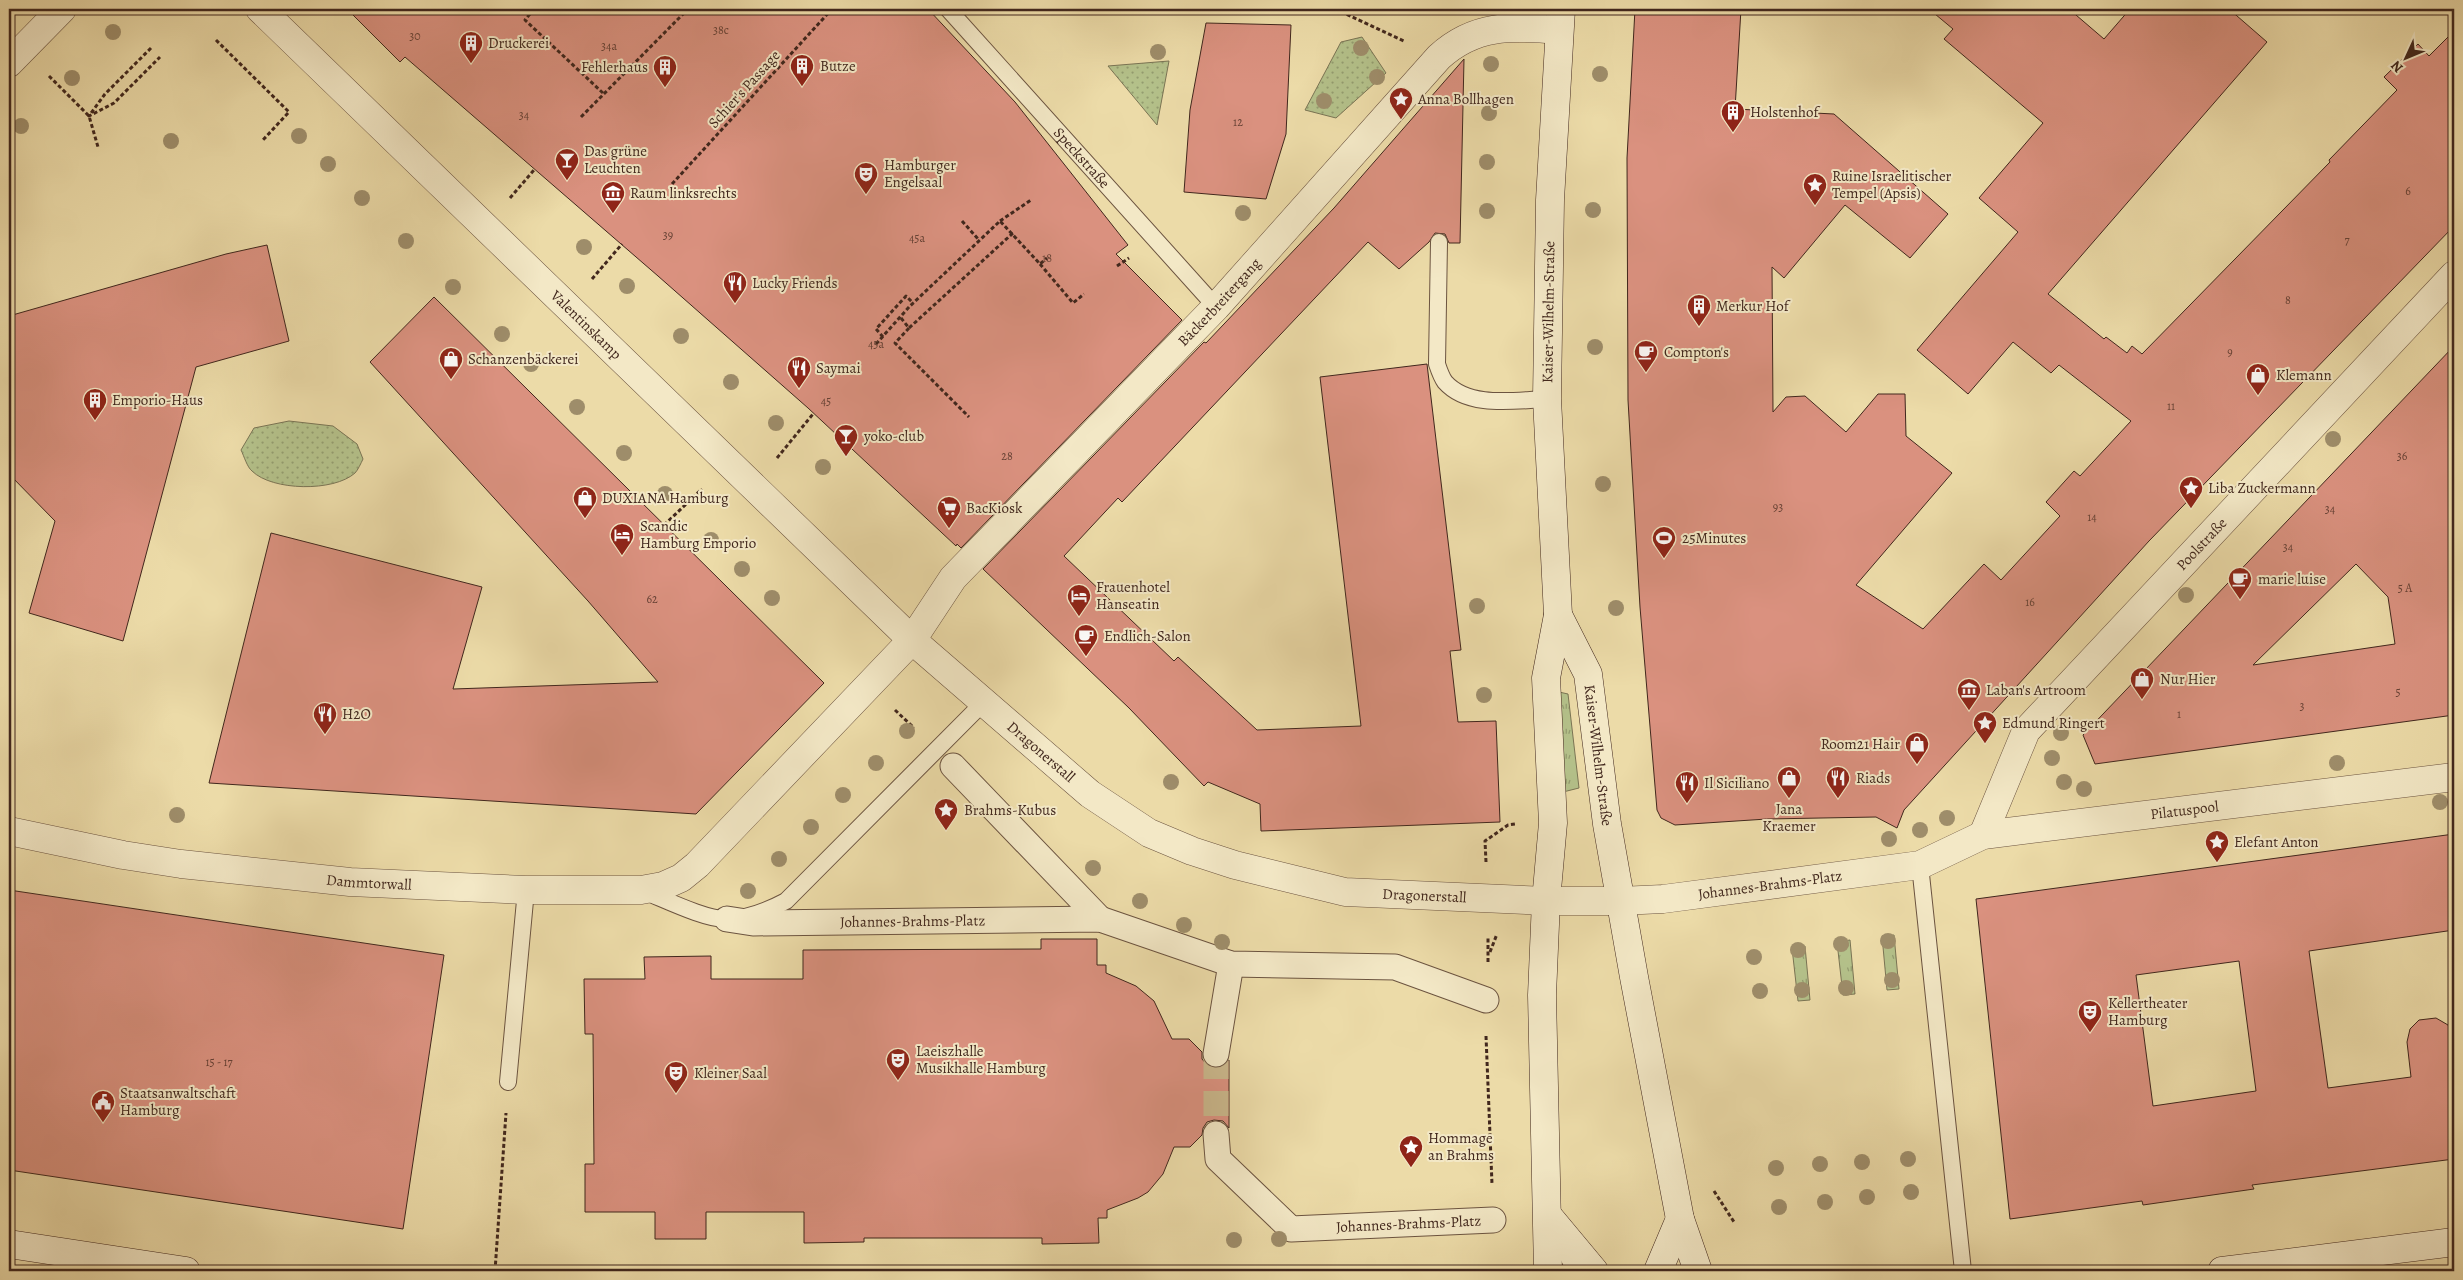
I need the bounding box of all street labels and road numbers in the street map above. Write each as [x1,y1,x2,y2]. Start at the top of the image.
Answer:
street label: Schier's Passage [704,45,785,132]
street label: Speckstraße [1049,123,1115,193]
street label: Kaiser-Wilhelm-Straße [1537,241,1559,383]
street label: Bäckerbreitergang [1173,253,1266,351]
street label: Valentinskamp [546,285,626,364]
street label: Poolstraße [2172,513,2231,575]
street label: Kaiser-Wilhelm-Straße [1579,683,1617,827]
street label: Dragonerstall [1003,717,1080,787]
street label: Pilatuspool [2149,796,2220,824]
street label: Johannes-Brahms-Platz [1697,865,1843,904]
street label: Dammtorwall [325,870,412,895]
street label: Dragonerstall [1382,884,1467,907]
street label: Johannes-Brahms-Platz [840,910,986,932]
street label: Johannes-Brahms-Platz [1336,1211,1482,1237]

